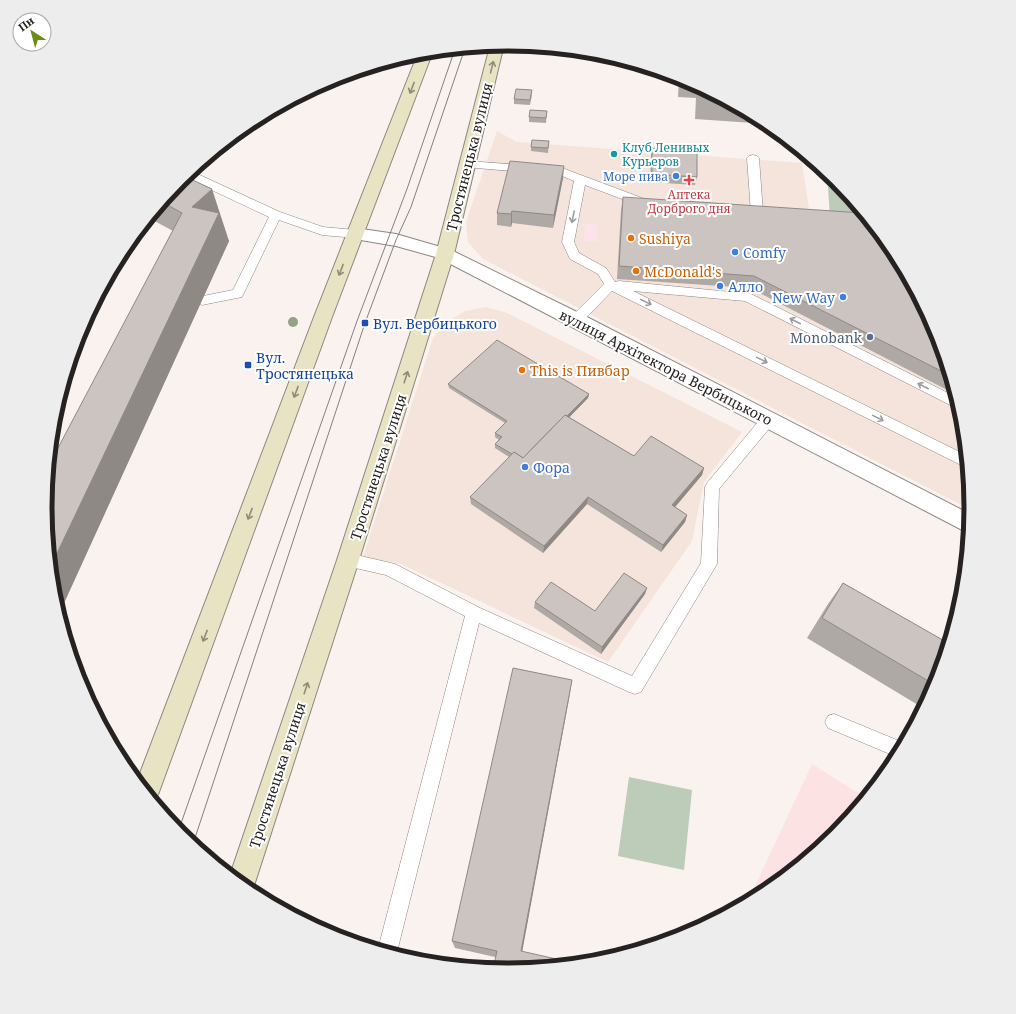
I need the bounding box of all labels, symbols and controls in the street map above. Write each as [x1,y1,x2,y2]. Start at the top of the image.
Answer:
north arrow [12,12,52,52]
text: Пн [15,12,37,34]
one-way arrow [488,61,496,74]
street label: Тростянецька вулиця [441,81,497,233]
one-way arrow [407,82,415,94]
place label: Клуб Ленивых Курьеров [622,139,710,170]
marker: Клуб Ленивых Курьеров [609,149,619,159]
place label: Море пива [603,168,668,185]
marker: Море пива [671,171,681,181]
marker: Аптека Дорброго дня [684,175,694,185]
place label: Аптека Дорброго дня [647,186,731,217]
one-way arrow [568,210,576,223]
place label: Sushiya [639,229,691,248]
marker: Sushiya [626,233,636,243]
place label: Comfy [743,243,786,262]
marker: Comfy [730,247,740,257]
place label: McDonald's [644,262,722,281]
one-way arrow [336,264,344,276]
marker: McDonald's [631,266,641,276]
place label: Алло [728,277,763,296]
marker: Алло [715,281,725,291]
place label: New Way [772,288,835,307]
marker: New Way [838,292,848,302]
one-way arrow [639,299,651,306]
street label: вулиця Архітектора Вербицького [556,305,776,429]
place label: Вул. Вербицького [373,314,497,333]
one-way arrow [789,317,801,324]
marker: Вул. Вербицького [360,318,370,328]
place label: Monobank [790,328,863,347]
marker: Monobank [865,332,875,342]
place label: Вул. Тростянецька [256,348,354,383]
one-way arrow [756,357,768,364]
marker: Вул. Тростянецька [243,360,253,370]
place label: This is Пивбар [530,361,630,380]
marker: This is Пивбар [517,365,527,375]
one-way arrow [403,371,410,384]
one-way arrow [918,382,930,389]
one-way arrow [291,386,299,398]
street label: Тростянецька вулиця [345,392,411,542]
one-way arrow [872,415,884,422]
place label: Фора [533,458,570,477]
marker: Фора [520,462,530,472]
one-way arrow [246,508,254,520]
one-way arrow [200,629,208,641]
one-way arrow [303,681,310,694]
street label: Тростянецька вулиця [244,700,310,850]

